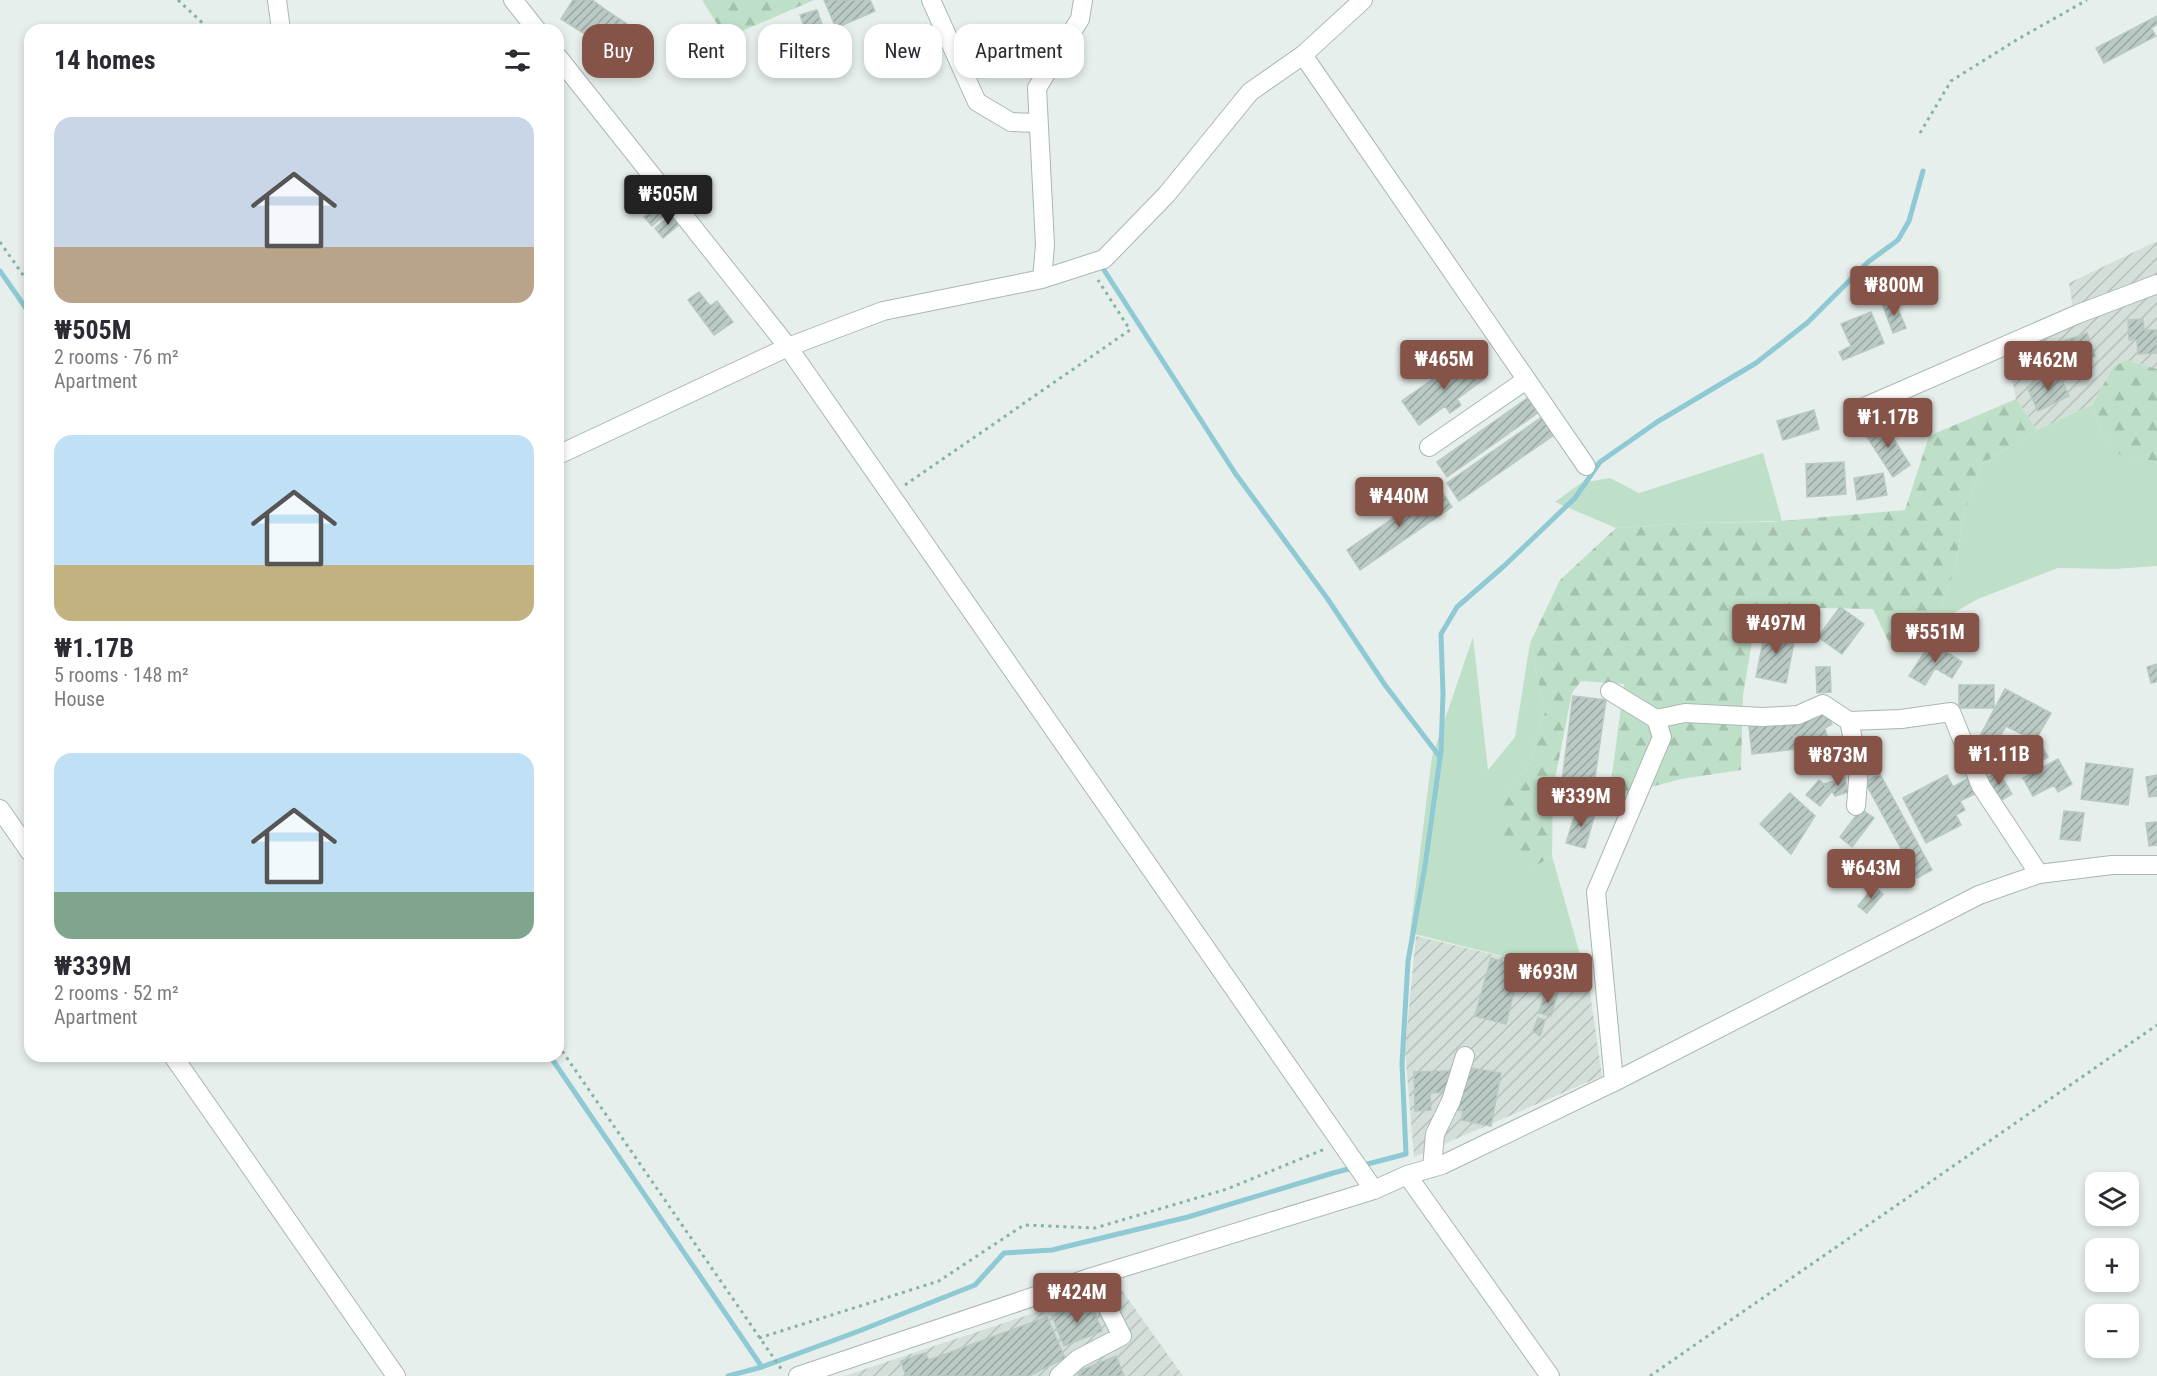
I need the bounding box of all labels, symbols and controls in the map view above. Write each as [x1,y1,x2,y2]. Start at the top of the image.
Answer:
chip: Buy [582,24,654,78]
chip: Rent [666,24,746,78]
chip: Filters [758,24,852,78]
chip: New [864,24,942,78]
chip: Apartment [954,24,1084,78]
icon: filters [501,44,534,77]
text: 14 homes [54,45,156,75]
icon: home [240,156,348,264]
pin: ₩505M [626,175,710,226]
text: ₩505M [638,182,698,206]
pin: ₩800M [1852,266,1936,317]
text: ₩800M [1864,273,1924,297]
text: ₩505M [54,315,131,345]
pin: ₩465M [1402,340,1486,391]
pin: ₩462M [2006,341,2090,392]
text: 2 rooms · 76 m² [54,345,179,369]
text: ₩465M [1414,347,1474,371]
text: ₩462M [2018,348,2078,372]
text: Apartment [54,369,138,393]
pin: ₩1.17B [1839,398,1937,449]
text: ₩1.17B [1857,405,1919,429]
icon: home [240,474,348,582]
pin: ₩440M [1357,477,1441,528]
text: ₩440M [1369,484,1429,508]
pin: ₩497M [1734,604,1818,655]
text: ₩497M [1746,611,1806,635]
pin: ₩551M [1893,613,1977,664]
text: ₩551M [1905,620,1965,644]
text: ₩1.17B [54,633,134,663]
text: 5 rooms · 148 m² [54,663,189,687]
text: House [54,687,105,711]
pin: ₩1.11B [1950,735,2048,786]
pin: ₩873M [1796,736,1880,787]
text: ₩1.11B [1968,742,2030,766]
text: ₩873M [1808,743,1868,767]
pin: ₩339M [1539,777,1623,828]
text: ₩339M [1551,784,1611,808]
icon: home [240,792,348,900]
pin: ₩643M [1829,849,1913,900]
text: ₩643M [1841,856,1901,880]
text: ₩339M [54,951,131,981]
pin: ₩693M [1506,953,1590,1004]
text: ₩693M [1518,960,1578,984]
text: 2 rooms · 52 m² [54,981,179,1005]
text: Apartment [54,1005,138,1029]
map controls [2085,1172,2139,1358]
button: layers [2085,1172,2139,1226]
button: + [2085,1238,2139,1292]
pin: ₩424M [1035,1273,1119,1324]
text: ₩424M [1047,1280,1107,1304]
button: − [2085,1304,2139,1358]

